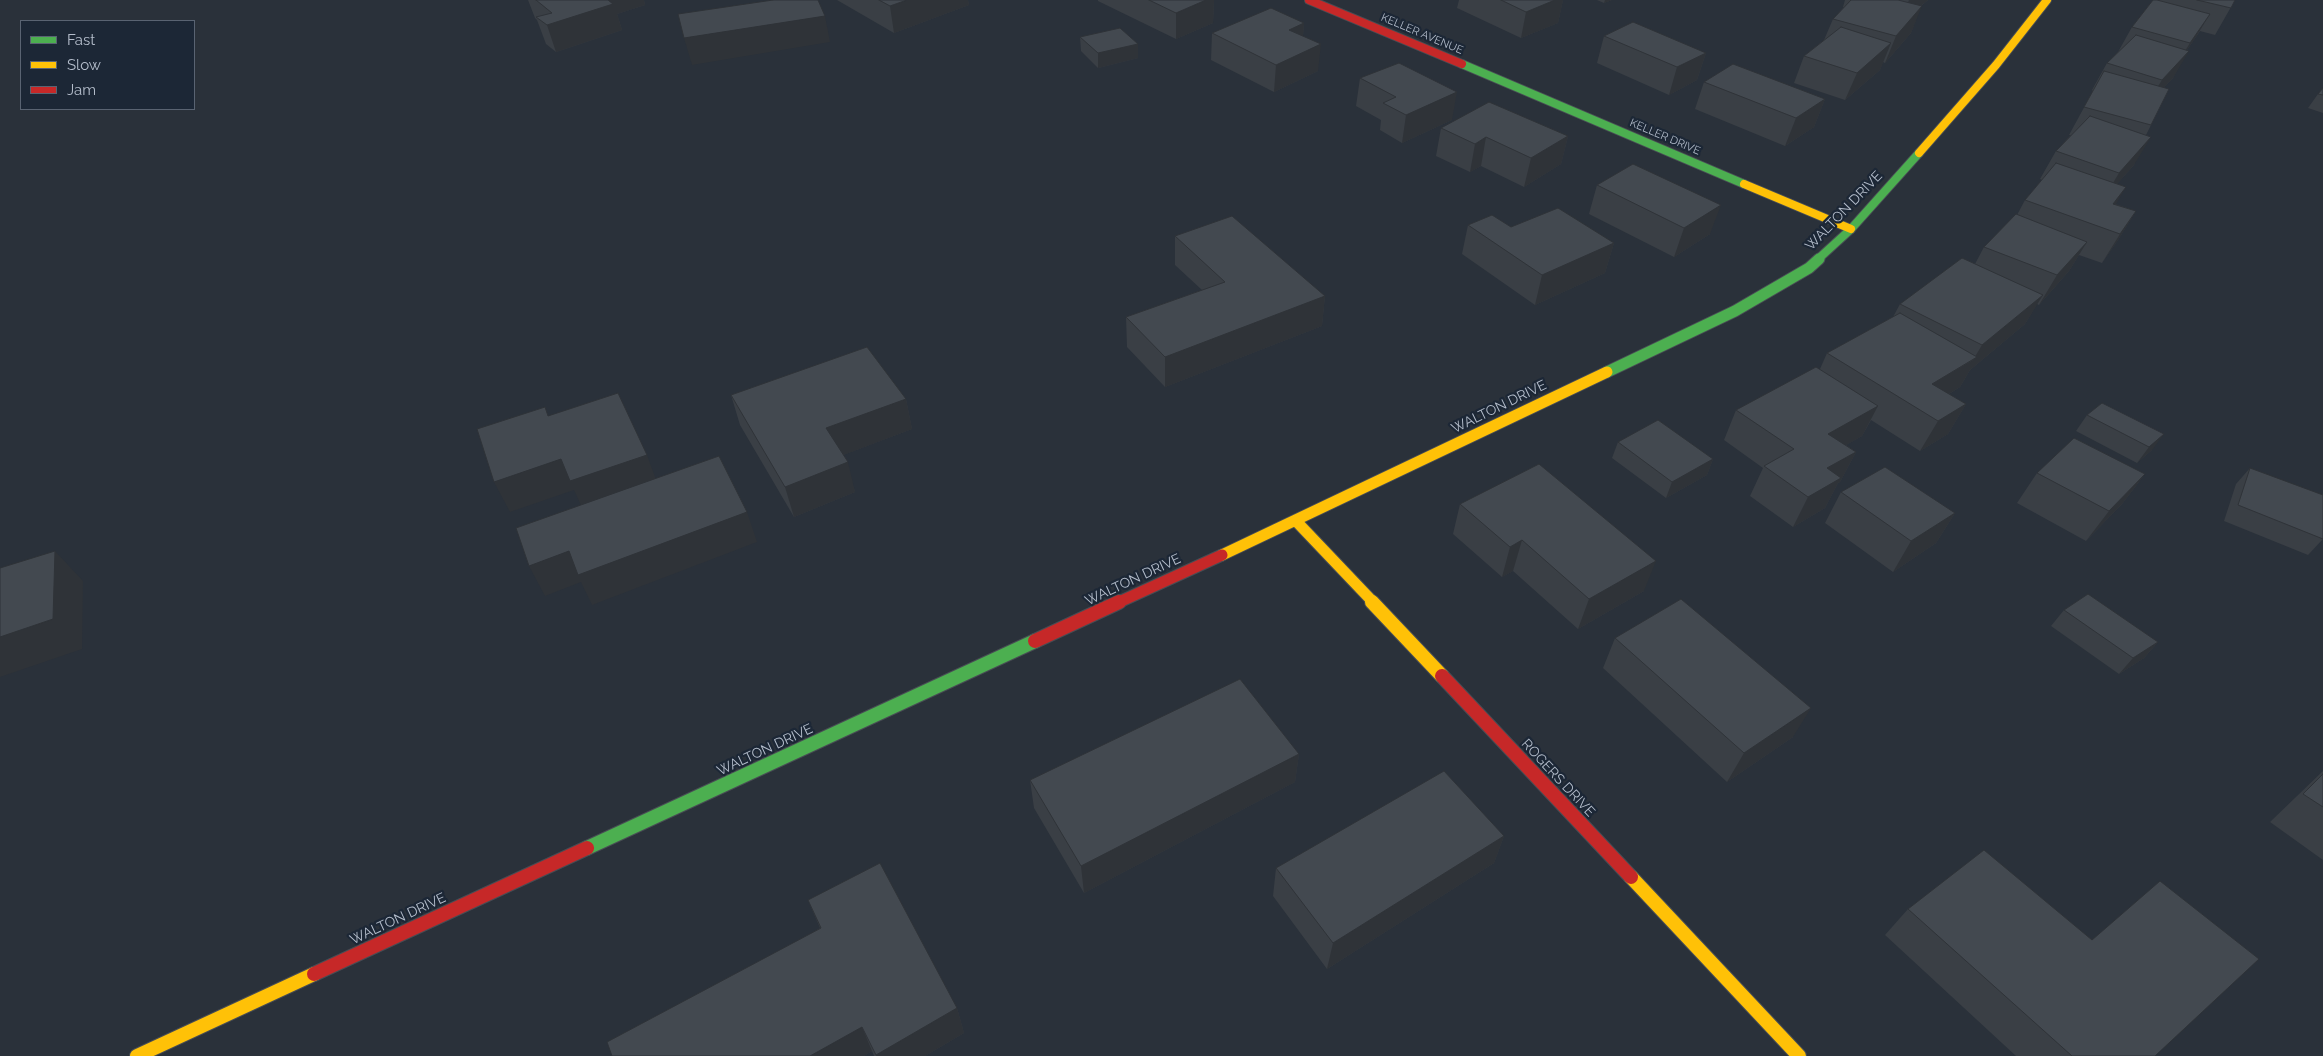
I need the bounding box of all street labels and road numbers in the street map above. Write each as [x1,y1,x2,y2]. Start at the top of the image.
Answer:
street label: KELLER AVENUE [1379,11,1465,57]
street label: KELLER DRIVE [1628,116,1702,158]
street label: WALTON DRIVE [1802,168,1886,254]
street label: WALTON DRIVE [1449,377,1549,437]
street label: WALTON DRIVE [1082,550,1184,610]
street label: WALTON DRIVE [714,720,816,780]
street label: ROGERS DRIVE [1518,736,1598,820]
street label: WALTON DRIVE [347,889,449,949]

